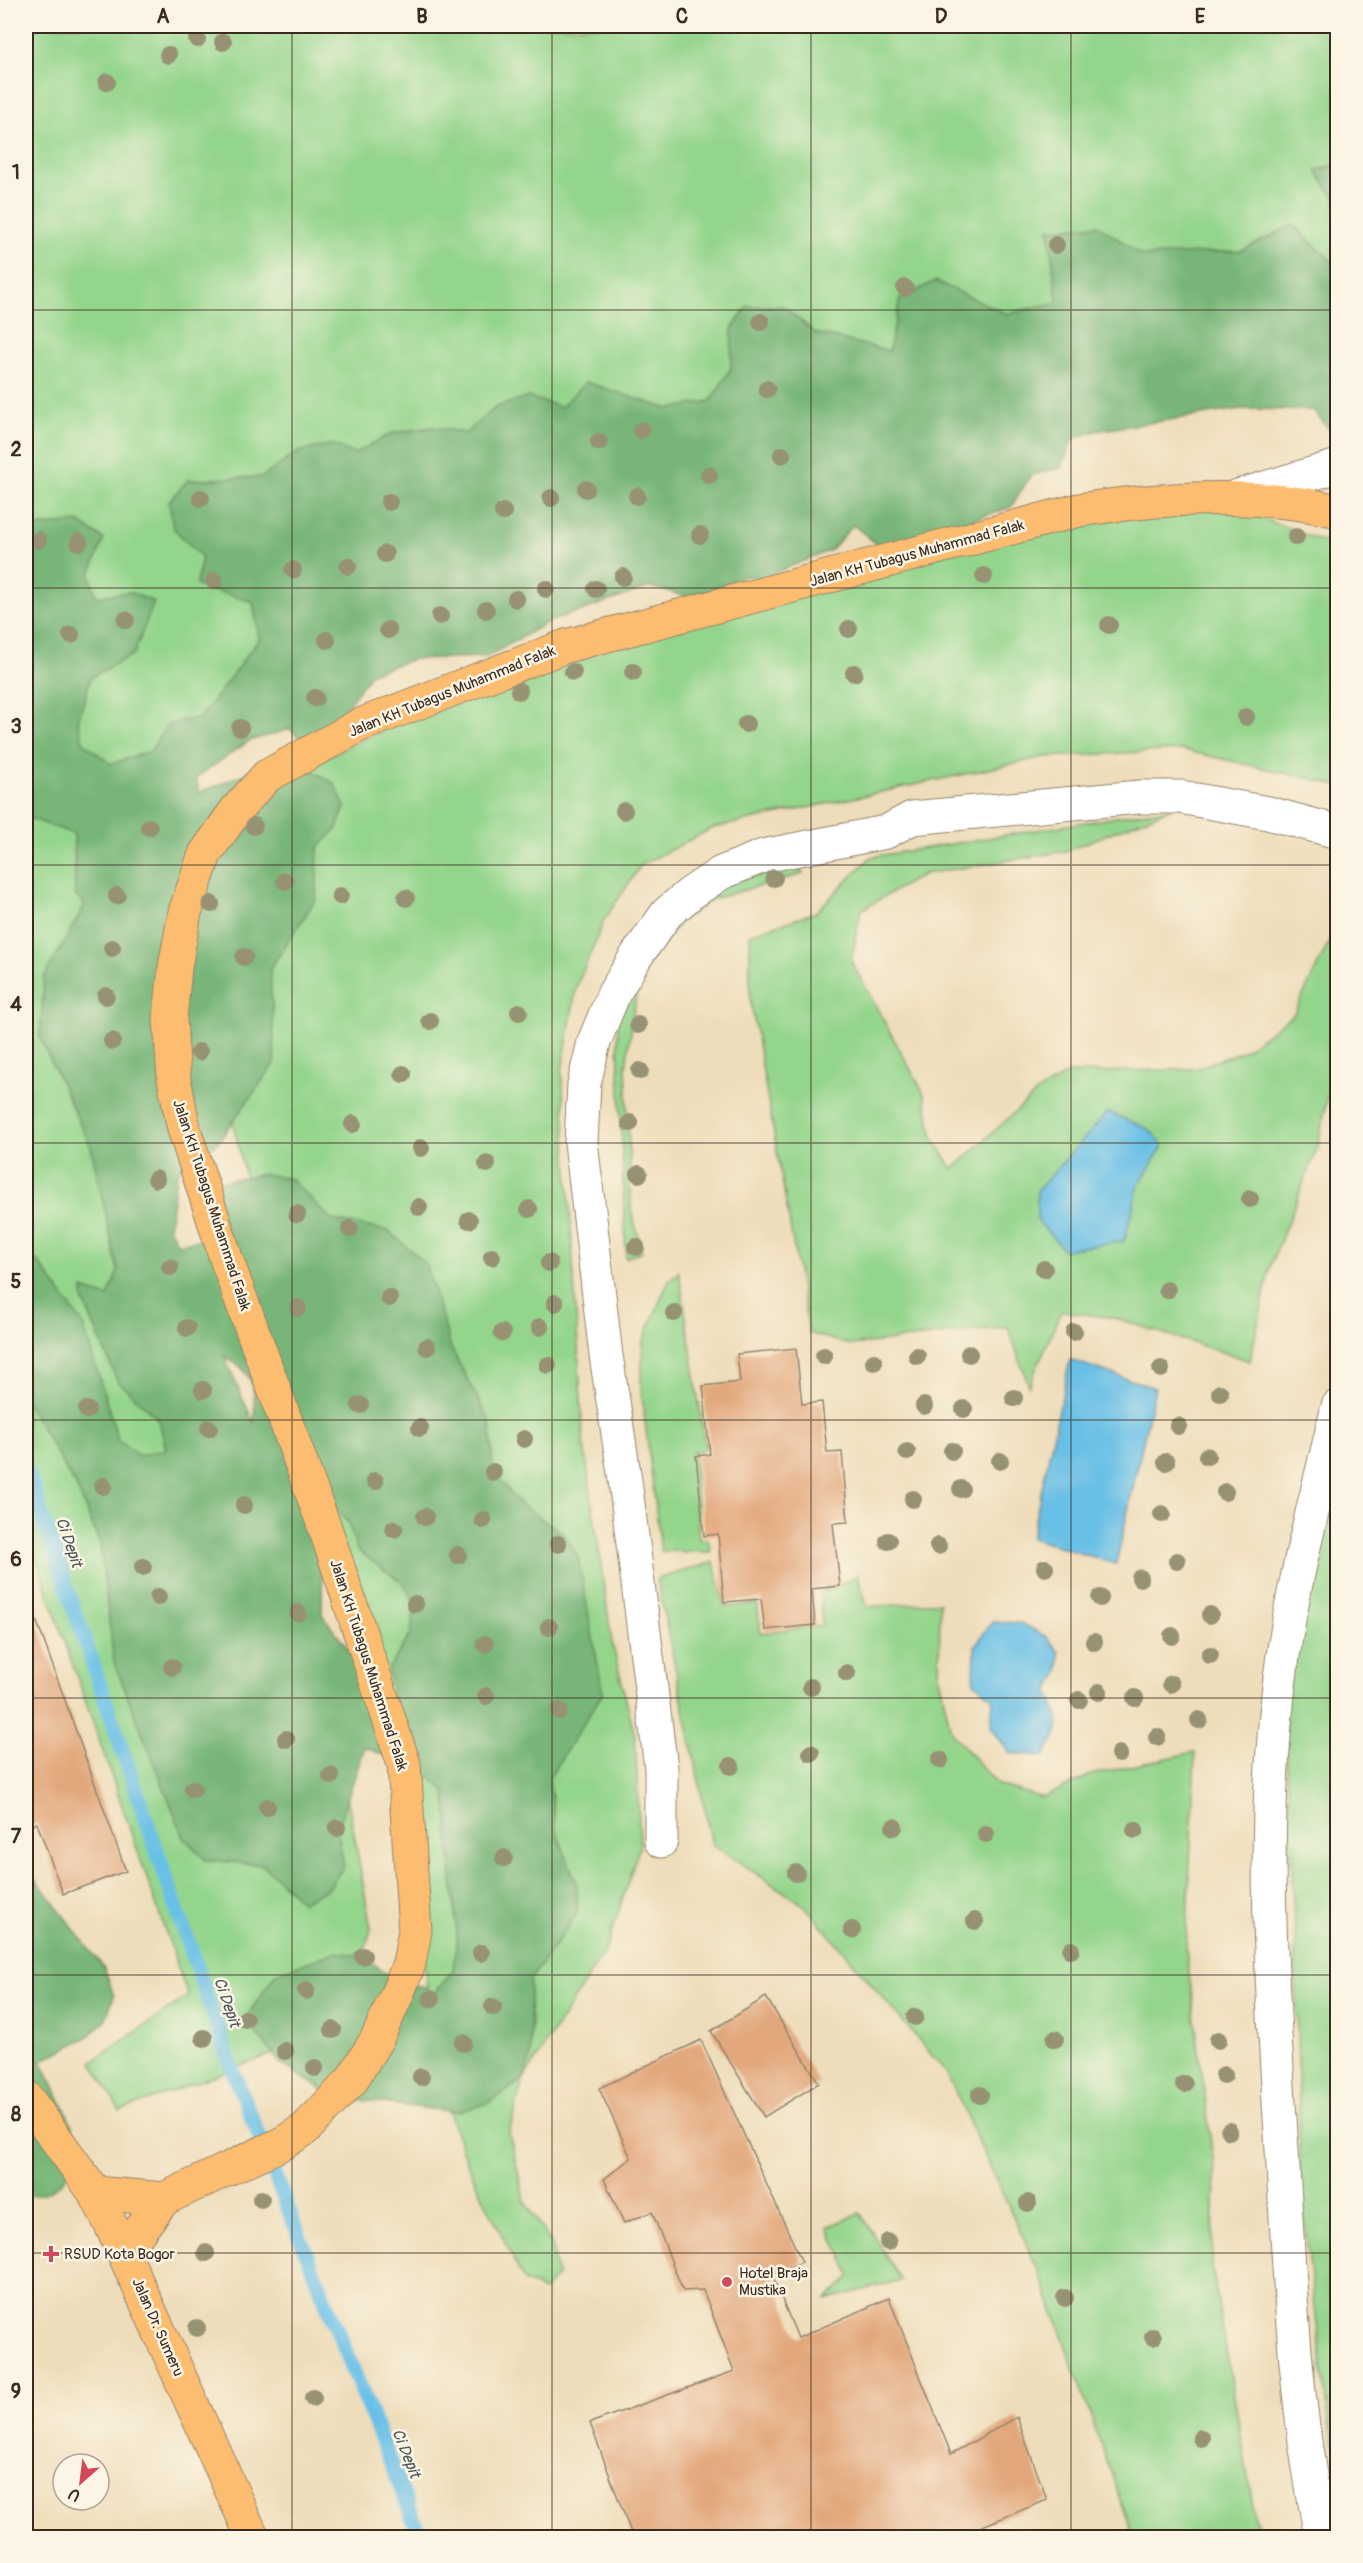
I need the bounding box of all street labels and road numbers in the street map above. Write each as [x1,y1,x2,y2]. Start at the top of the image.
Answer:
street label: Jalan KH Tubagus Muhammad Falak [808,516,1027,591]
street label: Jalan KH Tubagus Muhammad Falak [346,641,559,742]
street label: Jalan KH Tubagus Muhammad Falak [168,1097,255,1314]
street label: Jalan KH Tubagus Muhammad Falak [325,1557,412,1774]
street label: Jalan Dr. Sumeru [127,2275,188,2379]

